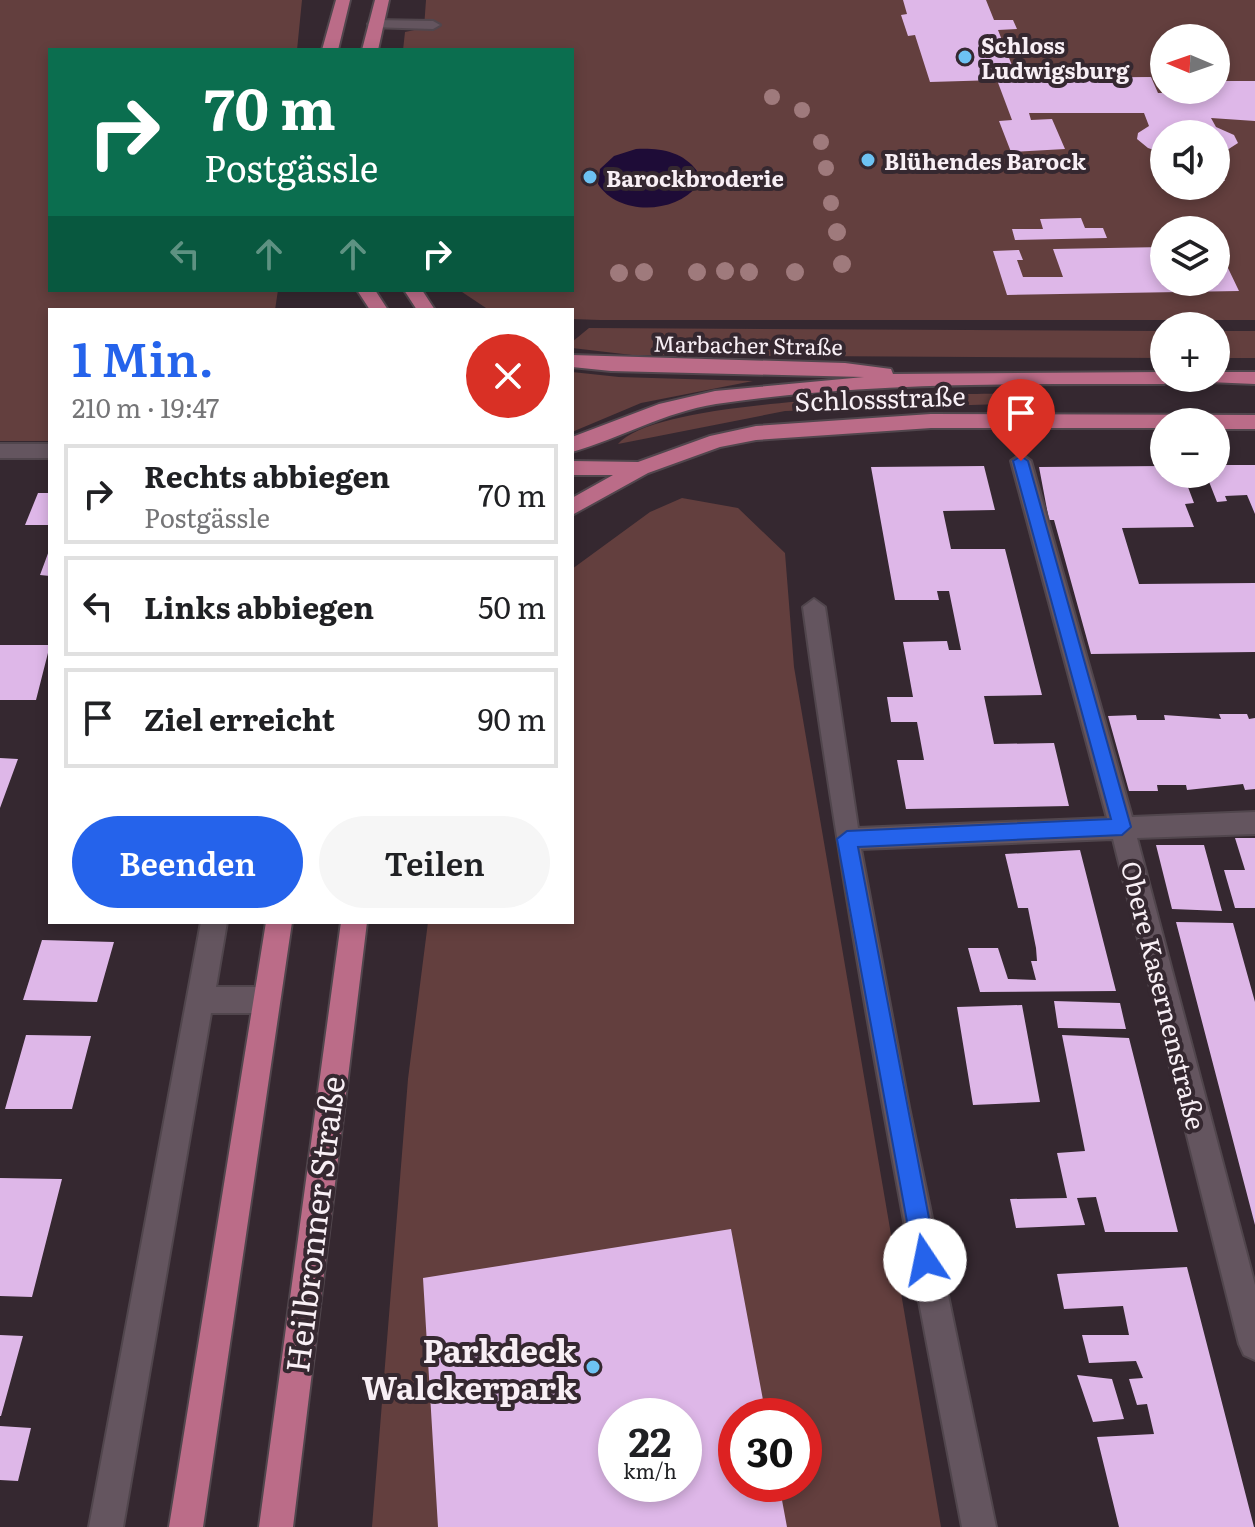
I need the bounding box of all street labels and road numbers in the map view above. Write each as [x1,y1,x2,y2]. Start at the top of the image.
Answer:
street label: Marbacher Straße [653,326,843,362]
street label: Schlossstraße [794,375,966,419]
street label: Obere Kasernenstraße [1113,856,1217,1134]
street label: Heilbronner Straße [271,1073,355,1375]

